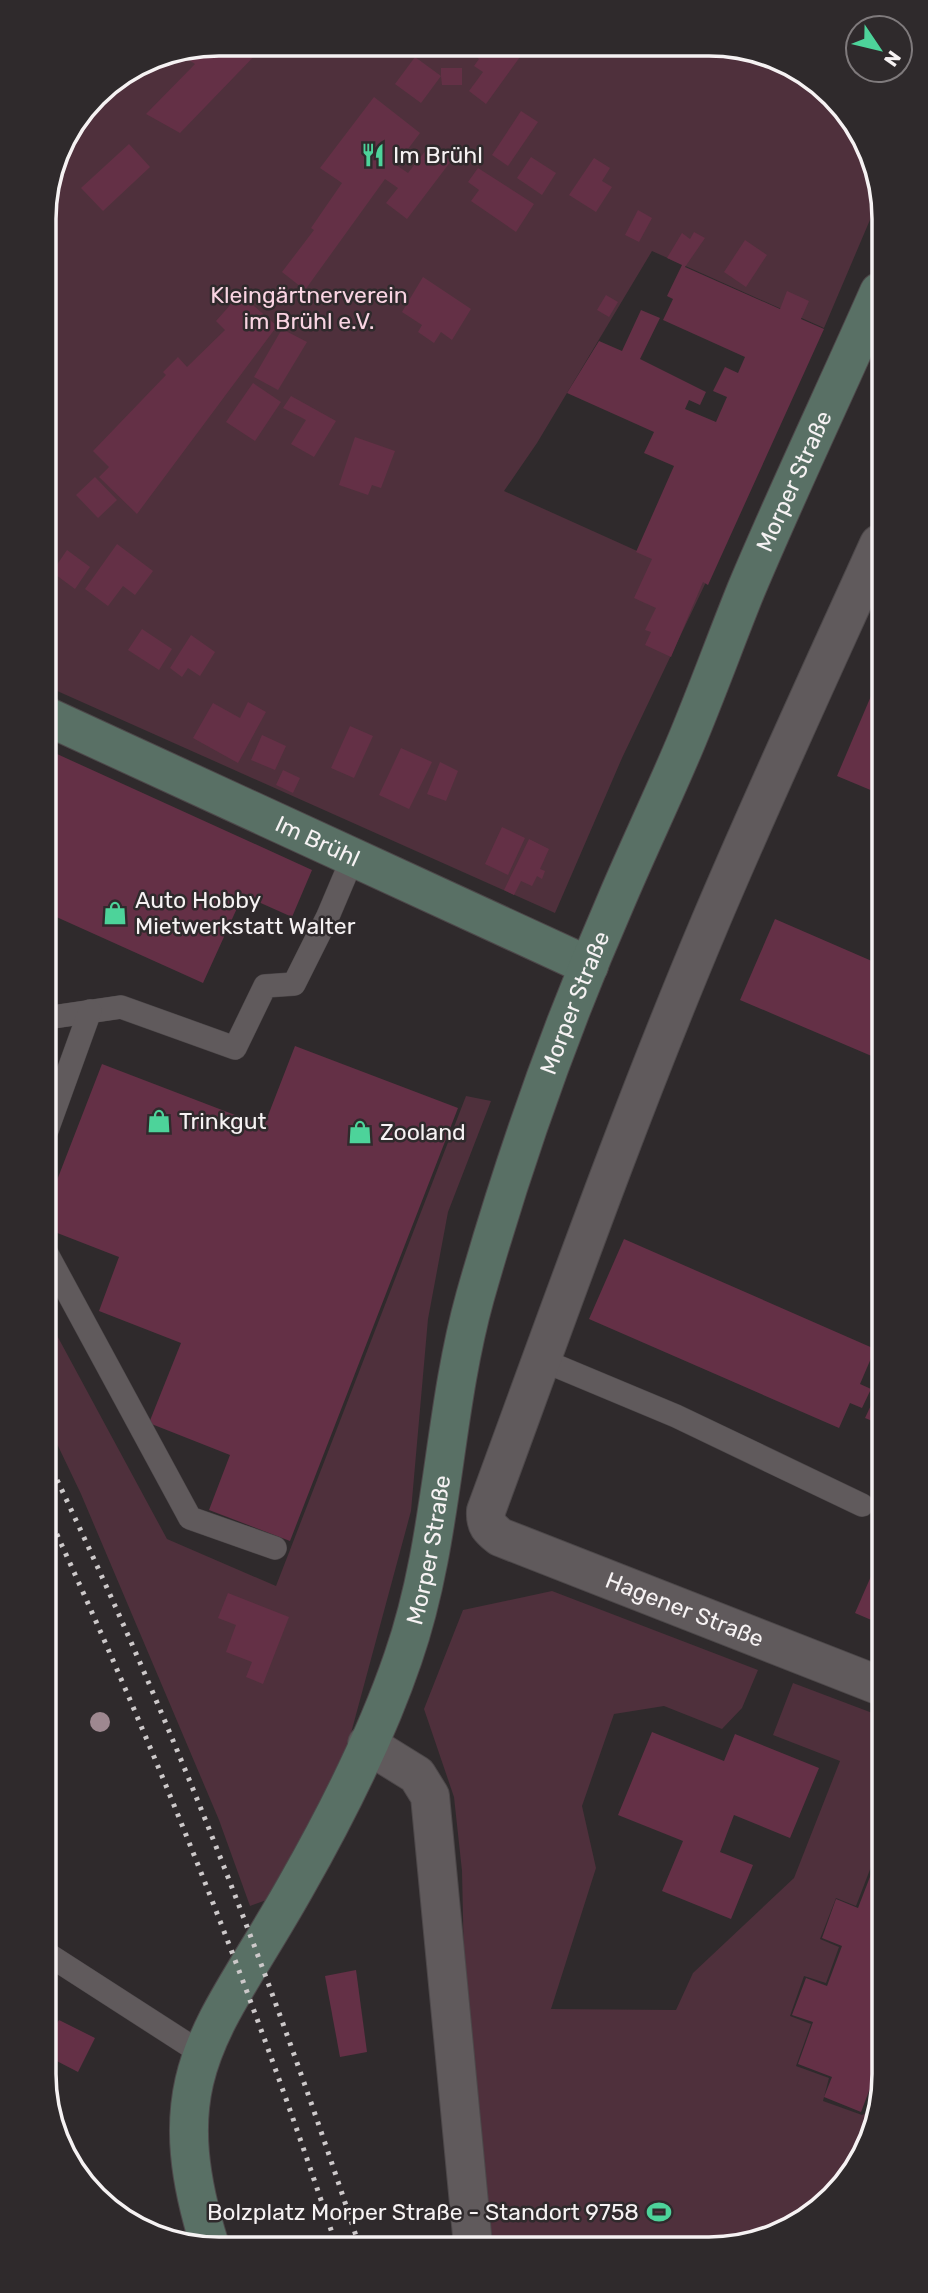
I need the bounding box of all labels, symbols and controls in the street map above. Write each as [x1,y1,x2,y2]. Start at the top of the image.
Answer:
north arrow [844,14,914,84]
text: N [879,46,906,71]
restaurant icon: Im Brühl [359,141,387,169]
place label: Im Brühl [393,141,483,169]
park label: Kleingärtnerverein im Brühl e.V. [210,281,408,335]
street label: Morper Straße [750,406,838,556]
street label: Im Brühl [271,810,364,873]
place label: Auto Hobby Mietwerkstatt Walter [135,886,356,940]
shop icon: Auto Hobby Mietwerkstatt Walter [101,899,129,927]
street label: Morper Straße [534,927,615,1078]
shop icon: Trinkgut [145,1107,173,1135]
place label: Trinkgut [179,1107,267,1135]
shop icon: Zooland [346,1118,374,1146]
place label: Zooland [380,1118,466,1146]
street label: Morper Straße [400,1473,456,1628]
street label: Hagener Straße [602,1566,768,1653]
place label: Bolzplatz Morper Straße - Standort 9758 [207,2198,639,2226]
sports icon: Bolzplatz Morper Straße - Standort 9758 [645,2198,673,2226]

